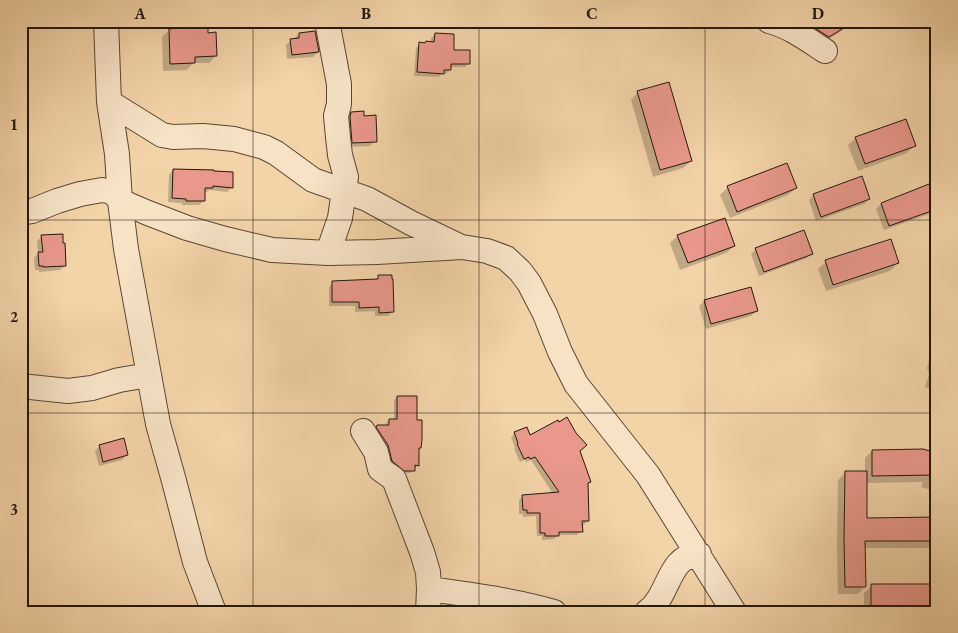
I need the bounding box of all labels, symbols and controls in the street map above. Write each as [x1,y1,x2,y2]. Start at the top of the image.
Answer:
text: A [133,3,146,24]
text: B [361,3,371,24]
text: C [586,3,598,24]
text: D [812,3,824,24]
text: 1 [10,114,18,135]
text: 2 [10,306,19,327]
text: 3 [10,499,18,520]

